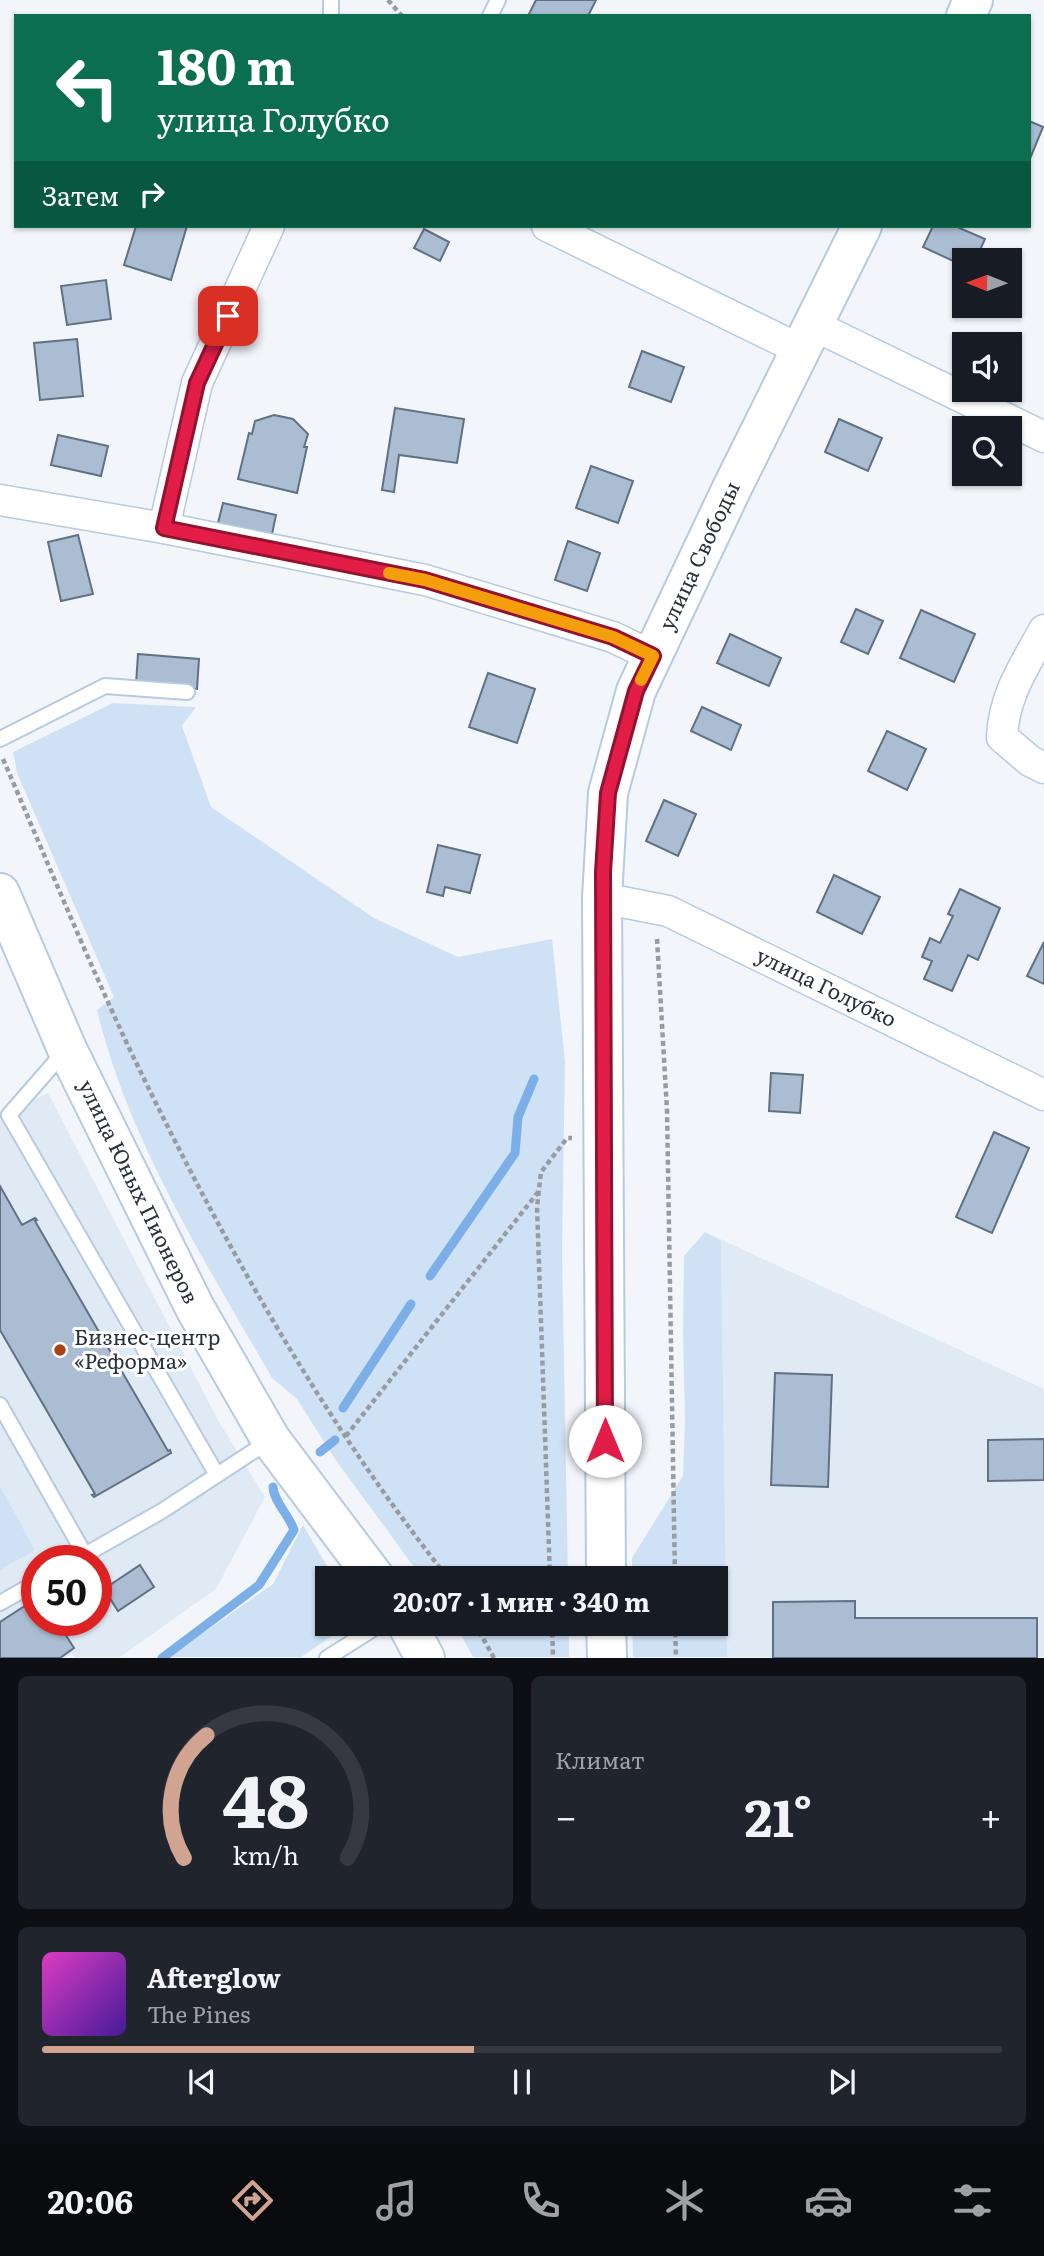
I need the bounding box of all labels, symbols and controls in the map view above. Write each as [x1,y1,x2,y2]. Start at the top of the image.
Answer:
text: 180 m [157,27,295,100]
icon: left [42,42,133,133]
text: улица Голубко [157,94,390,142]
text: Затем [42,175,119,214]
icon: right [133,175,171,213]
north arrow [952,248,1022,318]
map controls [952,248,1022,486]
pin [198,286,258,346]
icon: arrive [209,297,247,335]
button: sound [952,332,1022,402]
button: search [952,416,1022,486]
street label: улица Свободы [650,475,746,635]
street label: улица Голубко [752,938,903,1033]
street label: улица Юных Пионеров [72,1074,208,1308]
place label: Бизнес-центр «Реформа» [74,1320,220,1375]
marker: Бизнес-центр «Реформа» [52,1342,68,1358]
position arrow [568,1404,642,1478]
speed limit sign: 50 [21,1545,112,1636]
text: 20:07 · 1 мин · 340 m [393,1581,650,1620]
text: Климат [555,1742,645,1776]
text: 48 [222,1743,309,1851]
text: 21° [745,1776,812,1853]
text: − [555,1786,577,1843]
text: + [980,1786,1002,1843]
text: km/h [232,1836,299,1873]
text: Afterglow [147,1957,281,1996]
text: The Pines [147,1996,250,2030]
icon: previous [183,2063,221,2101]
icon: pause [503,2063,541,2101]
icon: next [823,2063,861,2101]
text: 20:06 [47,2176,133,2224]
icon: directions [228,2176,277,2225]
icon: music [372,2176,421,2225]
icon: phone [516,2176,565,2225]
icon: climate [660,2176,709,2225]
icon: car [804,2176,853,2225]
icon: filters [948,2176,997,2225]

